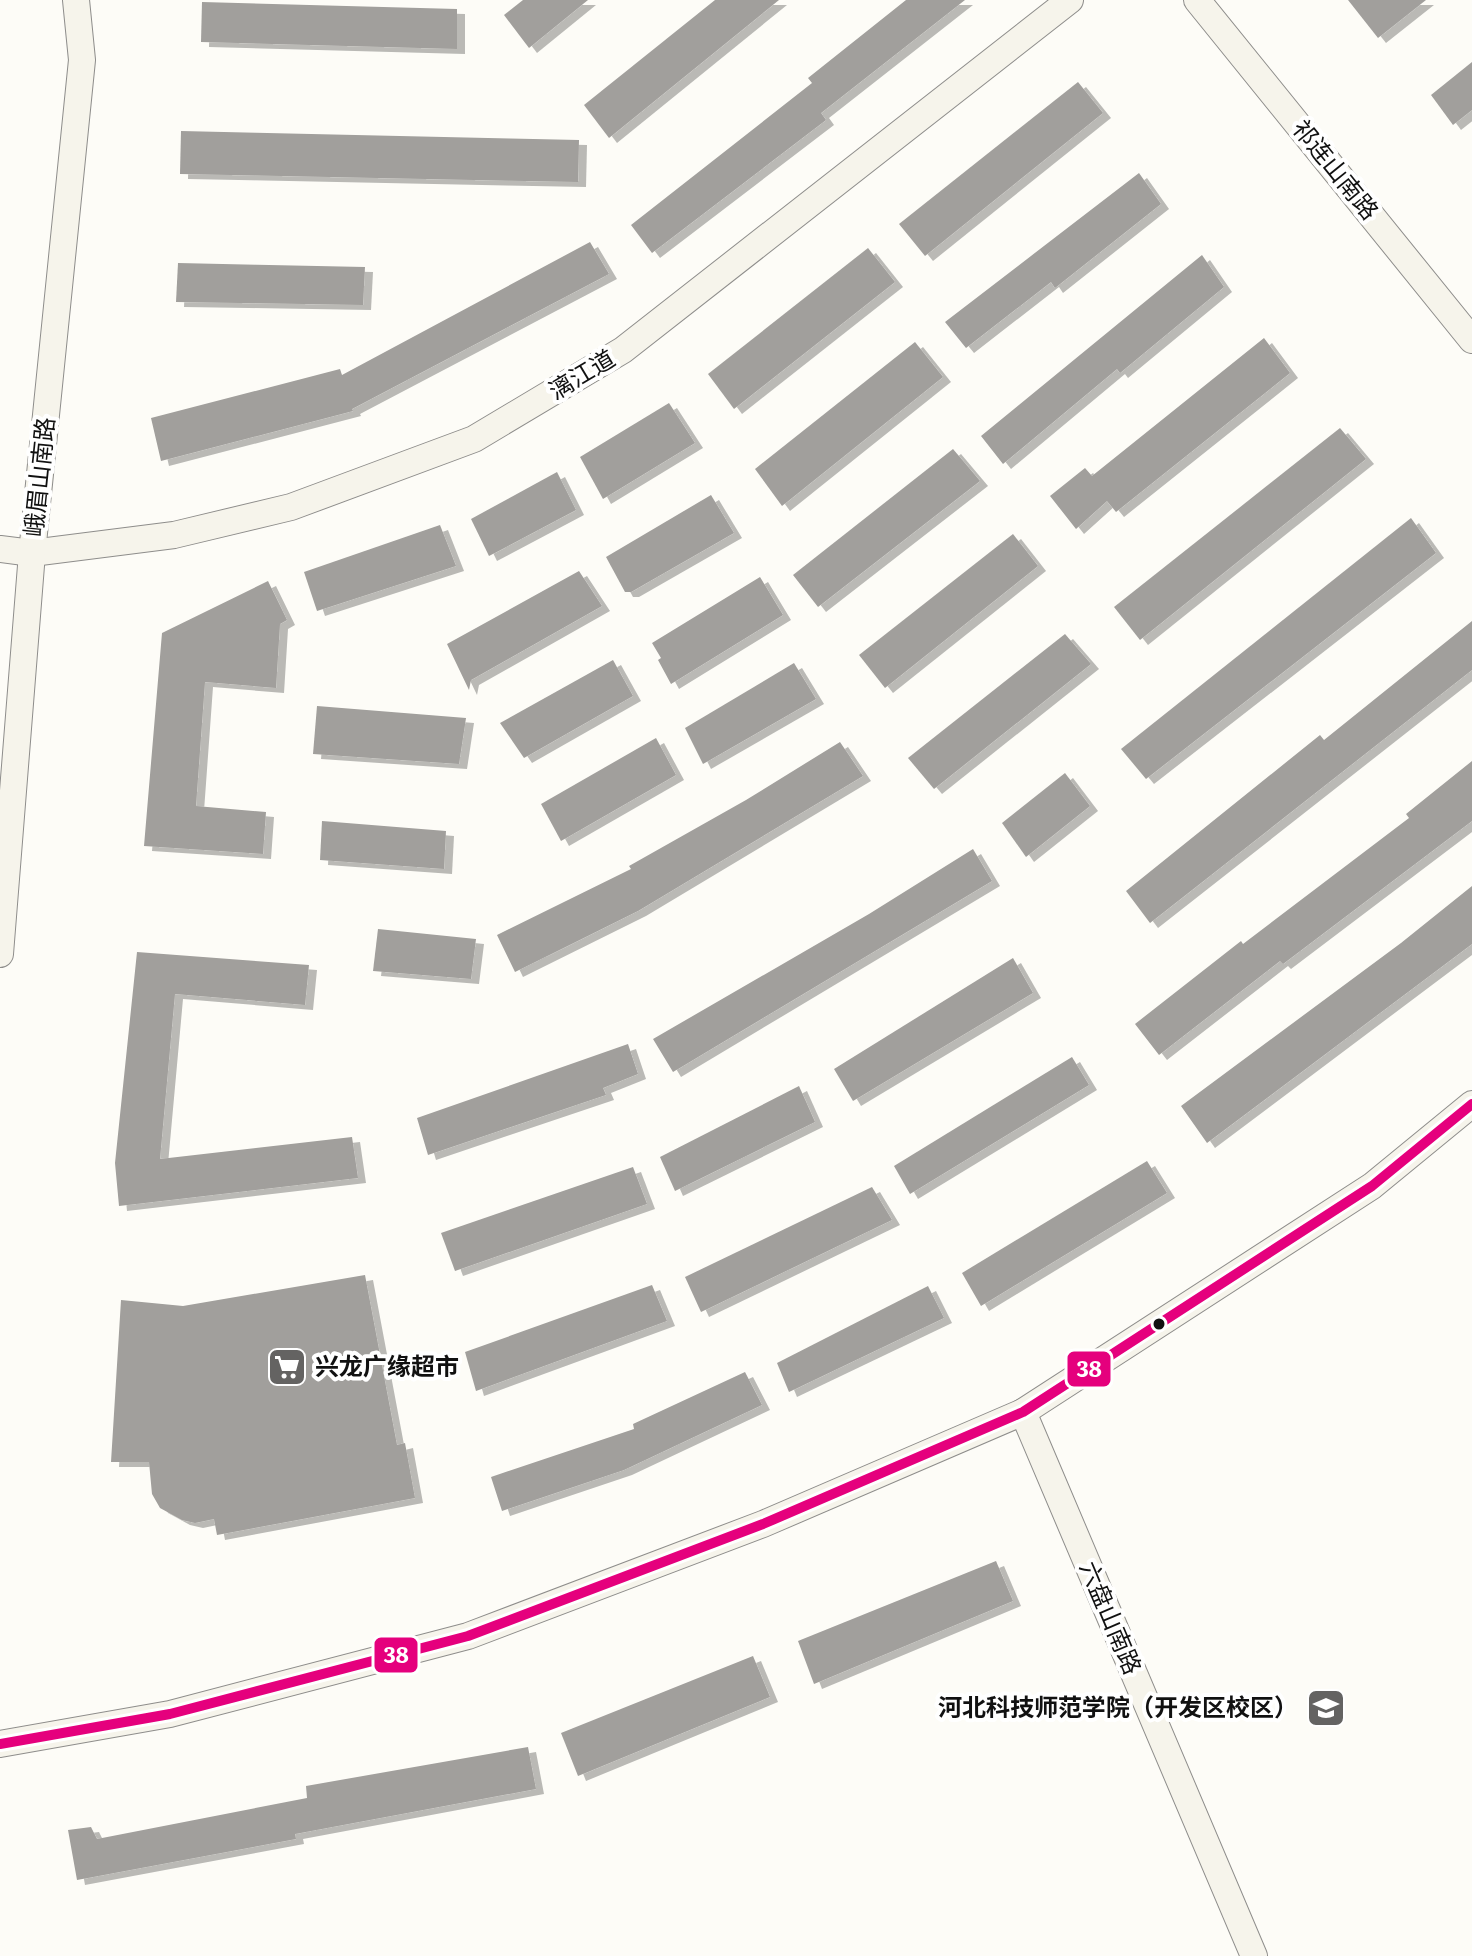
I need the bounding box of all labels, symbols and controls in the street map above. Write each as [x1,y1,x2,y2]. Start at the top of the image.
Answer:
street label: 祁连山南路 [1286,111,1388,226]
street label: 漓江道 [541,339,621,406]
street label: 峨眉山南路 [14,415,61,538]
unlabelled marker [1151,1316,1167,1332]
supermarket icon: 兴龙广缘超市 [266,1346,308,1388]
place label: 兴龙广缘超市 [315,1347,459,1382]
line badge: 38 [1066,1350,1112,1388]
text: 38 [1076,1351,1102,1384]
street label: 六盘山南路 [1073,1555,1152,1679]
line badge: 38 [373,1636,419,1674]
text: 38 [383,1637,409,1670]
school or university icon: 河北科技师范学院（开发区校区） [1305,1687,1347,1729]
place label: 河北科技师范学院（开发区校区） [938,1688,1298,1723]

